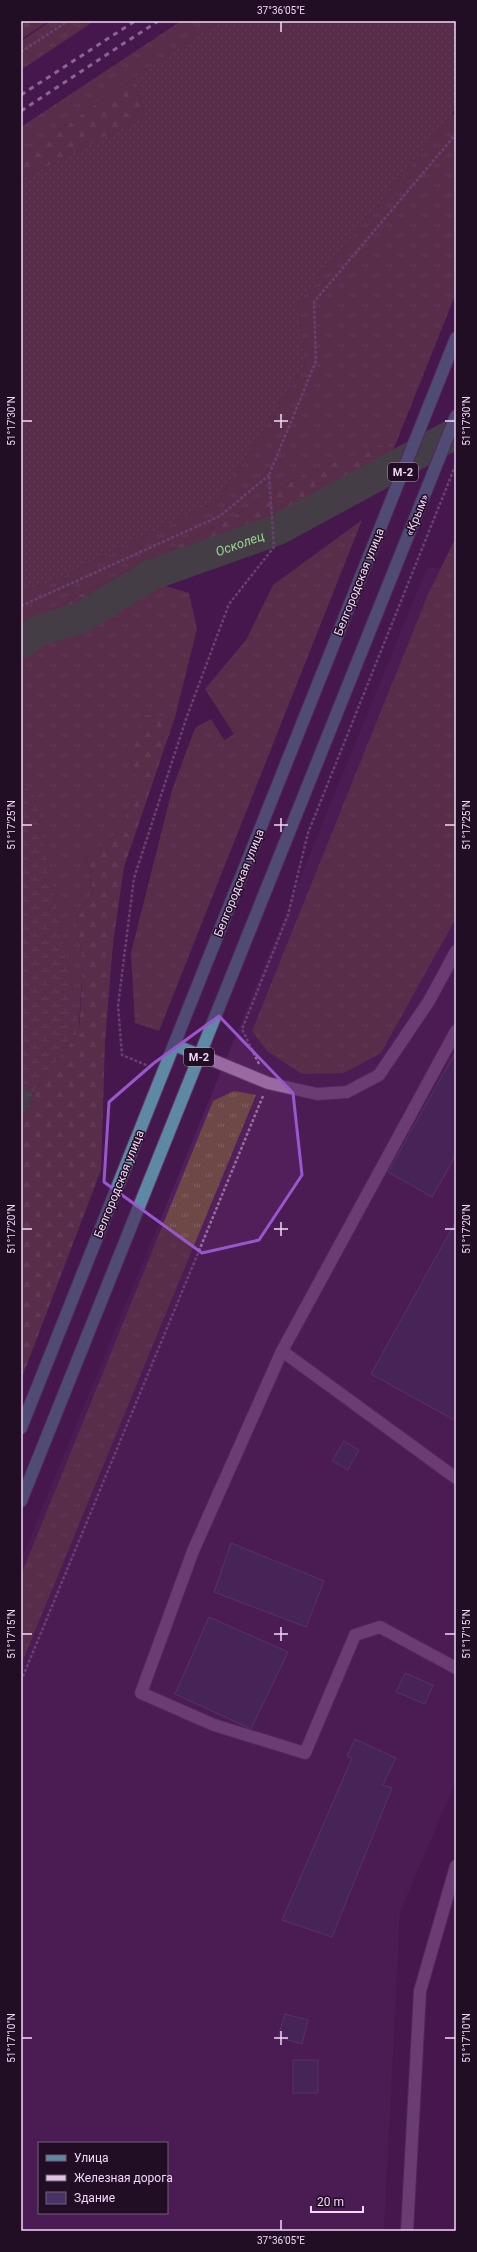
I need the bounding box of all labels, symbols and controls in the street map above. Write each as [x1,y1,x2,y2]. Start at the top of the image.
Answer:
text: 37°36'05"E [257,5,305,16]
text: 51°17'30"N [6,396,17,446]
text: 51°17'30"N [461,396,472,446]
road number: М-2 [388,463,418,481]
street label: «Крым» [402,492,432,538]
street label: Белгородская улица [331,526,387,638]
water label: Осколец [213,528,266,559]
text: 51°17'25"N [6,800,17,850]
text: 51°17'25"N [461,800,472,850]
street label: Белгородская улица [211,827,267,939]
road number: М-2 [184,1048,214,1066]
street label: Белгородская улица [91,1128,147,1240]
text: 51°17'20"N [6,1204,17,1254]
text: 51°17'20"N [461,1204,472,1254]
text: 51°17'15"N [6,1609,17,1659]
text: 51°17'15"N [461,1609,472,1659]
text: 51°17'10"N [6,2013,17,2063]
text: 51°17'10"N [461,2013,472,2063]
legend [38,2142,168,2214]
text: Улица [74,2151,109,2165]
text: Железная дорога [74,2171,173,2185]
scale bar [311,2188,363,2214]
text: Здание [74,2191,115,2205]
text: 20 m [317,2195,344,2209]
text: 37°36'05"E [257,2235,305,2246]

